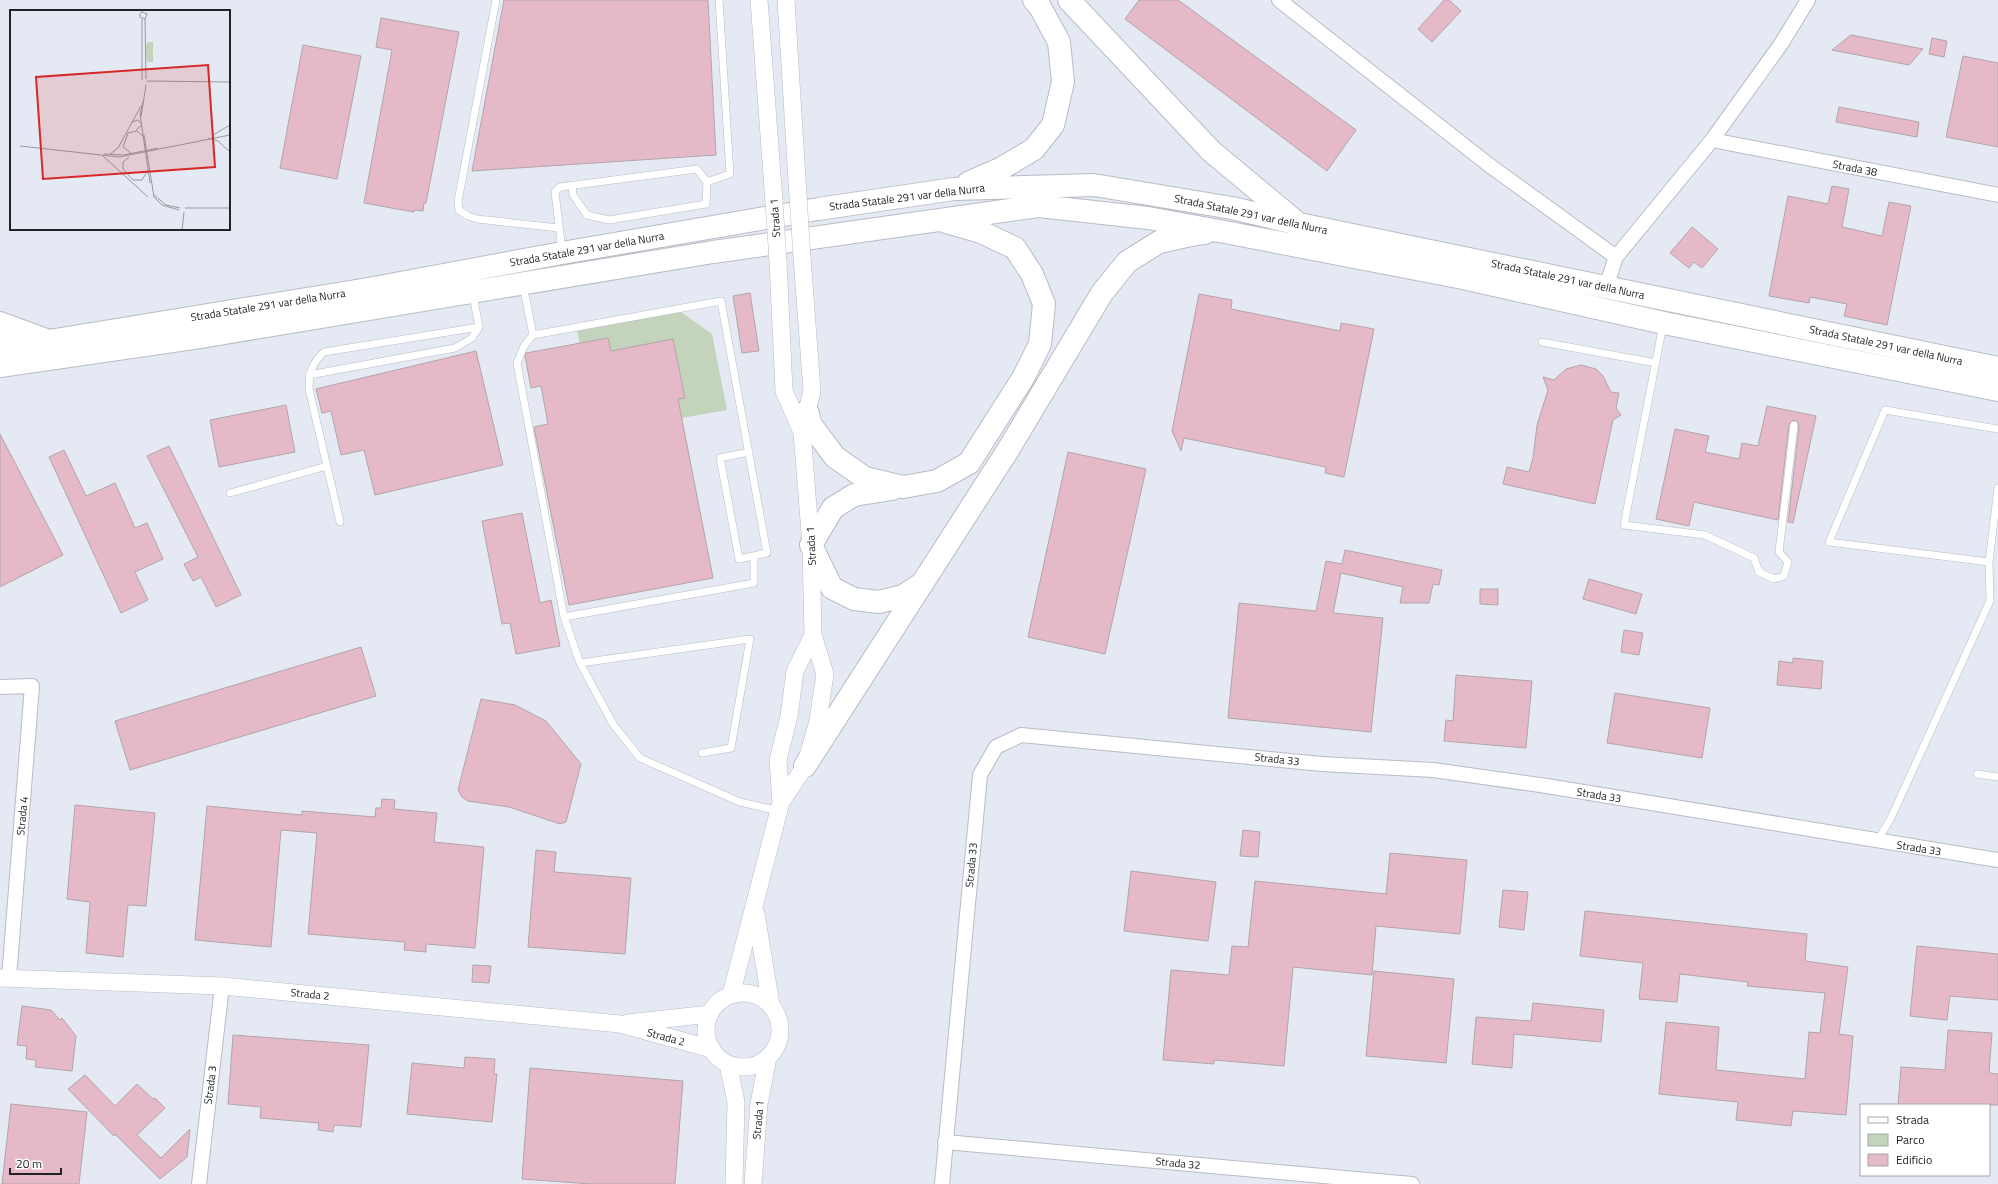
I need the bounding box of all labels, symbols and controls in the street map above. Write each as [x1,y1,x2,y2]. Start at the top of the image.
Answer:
inset map [10,10,230,230]
street label: Strada 38 [1831,156,1879,180]
street label: Strada Statale 291 var della Nurra [828,179,986,214]
street label: Strada Statale 291 var della Nurra [1173,190,1330,238]
street label: Strada 1 [766,198,784,238]
street label: Strada Statale 291 var della Nurra [509,227,666,270]
street label: Strada Statale 291 var della Nurra [1490,255,1647,303]
street label: Strada Statale 291 var della Nurra [189,285,347,325]
street label: Strada Statale 291 var della Nurra [1808,321,1965,369]
street label: Strada 1 [802,526,820,566]
street label: Strada 33 [1254,749,1300,769]
street label: Strada 33 [1575,784,1623,806]
street label: Strada 4 [12,796,32,836]
street label: Strada 33 [1895,837,1943,859]
street label: Strada 33 [961,842,981,888]
street label: Strada 2 [290,984,330,1004]
street label: Strada 2 [645,1024,687,1050]
street label: Strada 3 [200,1065,220,1105]
street label: Strada 1 [748,1100,768,1140]
legend [1860,1104,1990,1176]
text: Strada [1896,1110,1929,1129]
text: Parco [1896,1130,1925,1149]
scale bar [10,1150,61,1176]
text: Edificio [1896,1150,1932,1169]
street label: Strada 32 [1155,1153,1201,1173]
text: 20 m [16,1154,42,1173]

